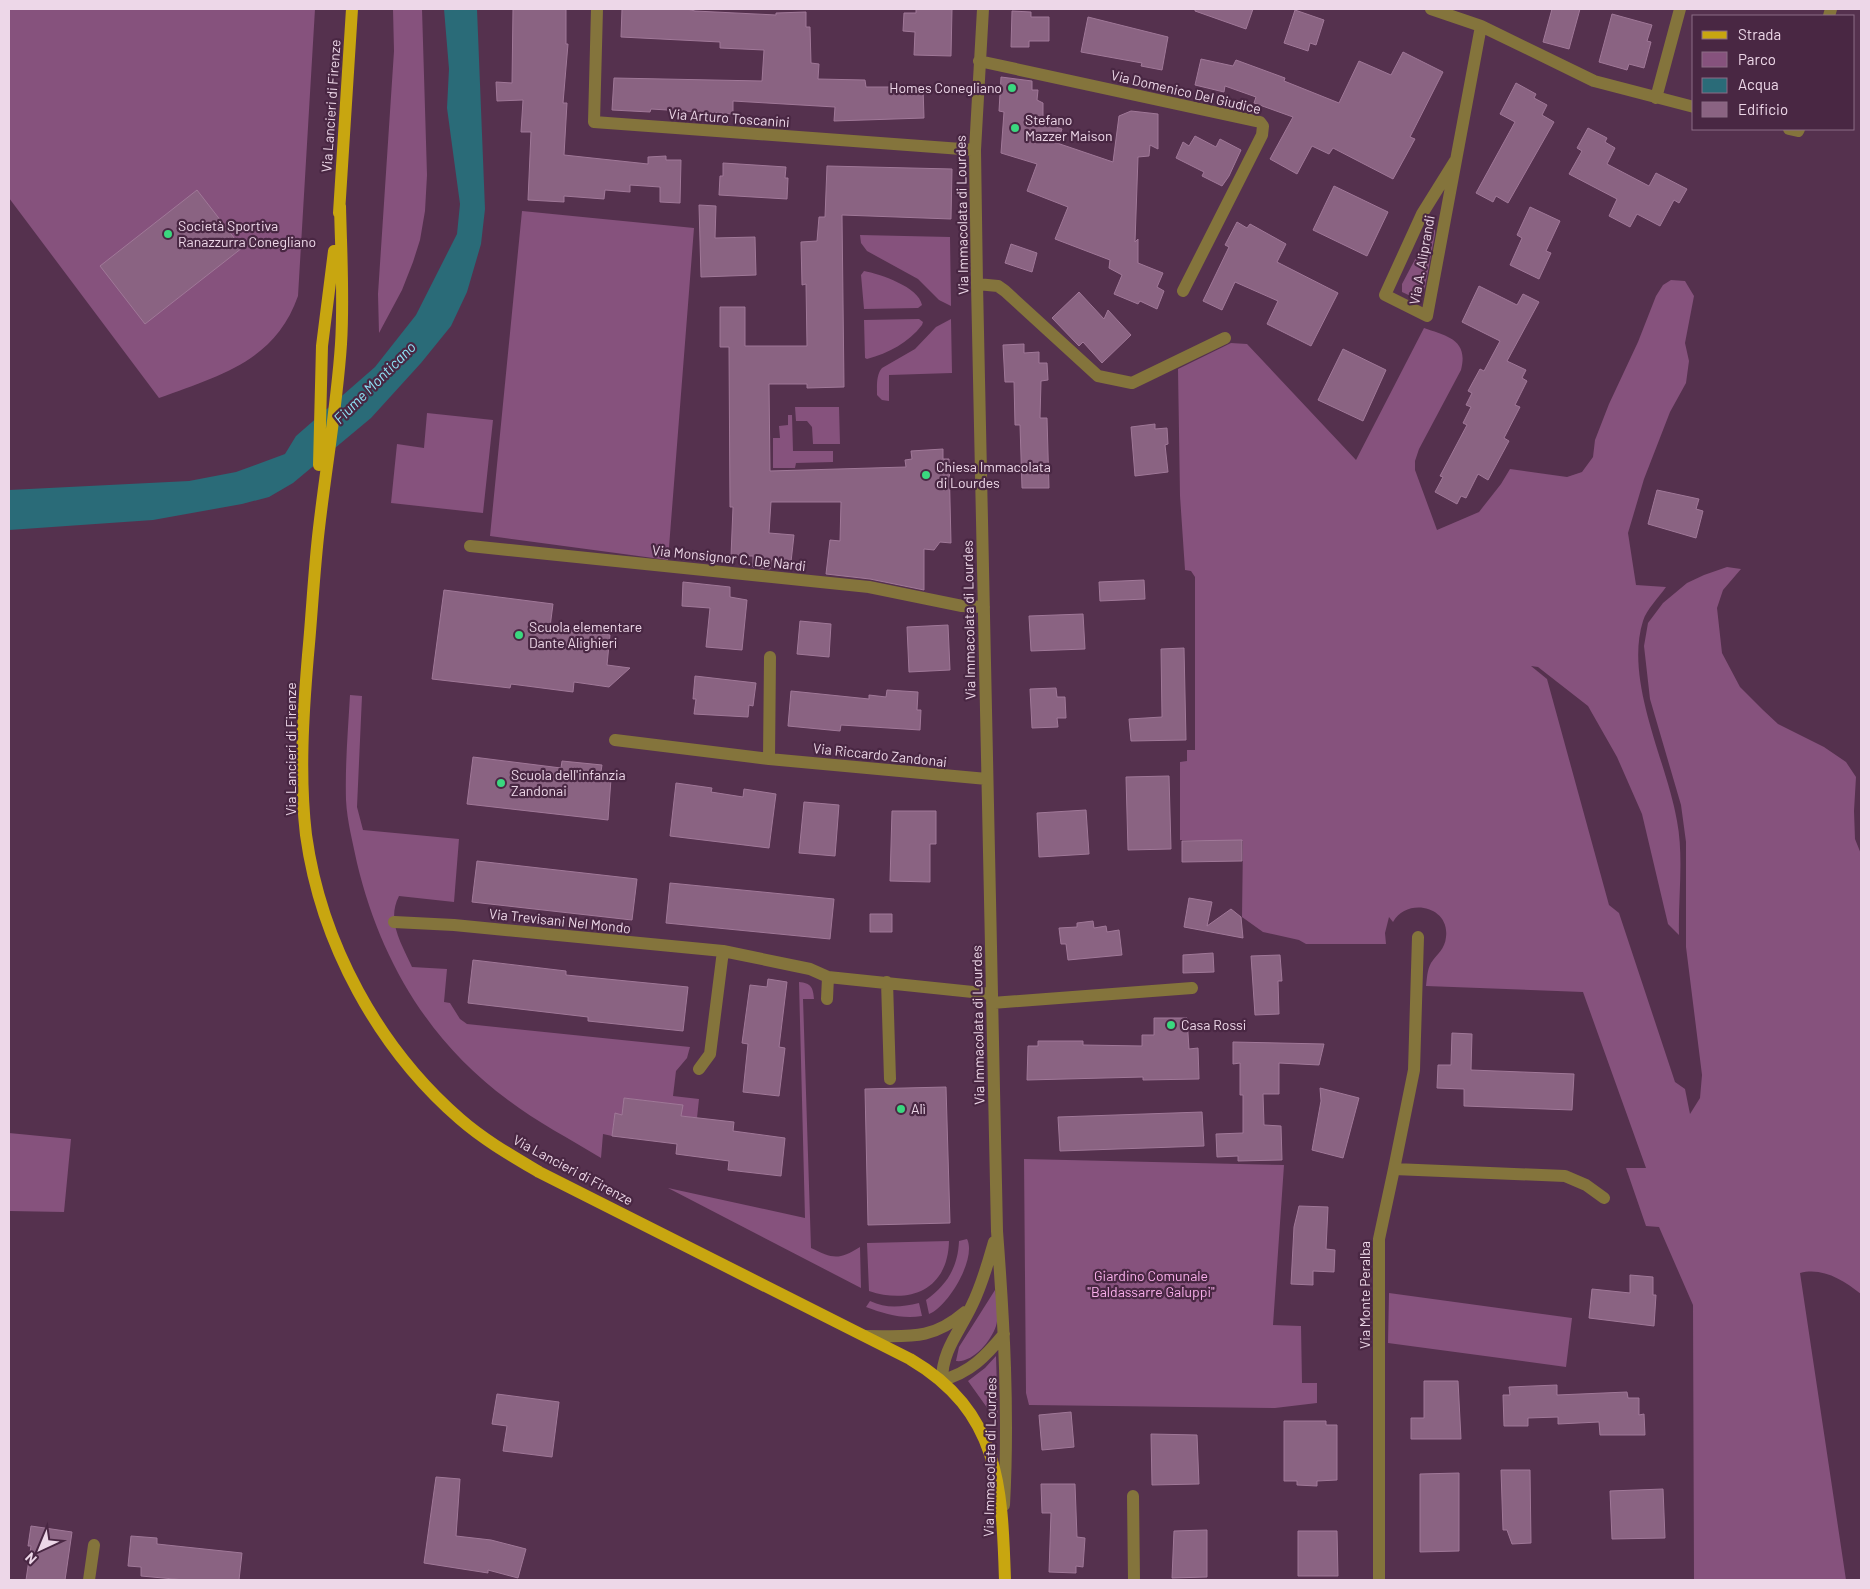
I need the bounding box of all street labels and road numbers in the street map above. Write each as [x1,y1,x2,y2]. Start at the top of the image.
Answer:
street label: Via Lancieri di Firenze [317,39,344,173]
street label: Via Domenico Del Giudice [1109,66,1263,117]
street label: Via Arturo Toscanini [668,105,790,130]
street label: Via Immacolata di Lourdes [952,135,971,295]
street label: Via A. Aliprandi [1405,214,1438,306]
street label: Via Immacolata di Lourdes [959,540,978,700]
street label: Via Monsignor C. De Nardi [651,541,807,574]
street label: Via Lancieri di Firenze [282,682,299,816]
street label: Via Riccardo Zandonai [812,739,948,770]
street label: Via Trevisani Nel Mondo [488,905,632,936]
street label: Via Immacolata di Lourdes [968,945,987,1105]
street label: Via Lancieri di Firenze [510,1131,636,1208]
street label: Via Monte Peralba [1356,1241,1373,1349]
street label: Via Immacolata di Lourdes [980,1377,999,1537]

